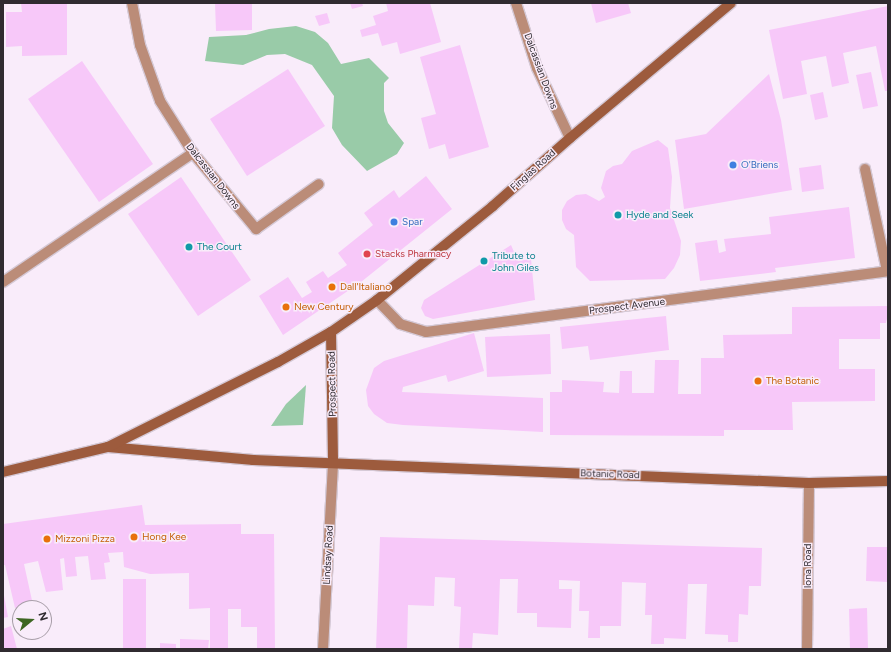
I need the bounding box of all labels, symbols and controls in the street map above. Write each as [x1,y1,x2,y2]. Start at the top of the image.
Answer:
street label: Dalcassian Downs [522,31,560,111]
street label: Dalcassian Downs [184,141,242,211]
street label: Finglas Road [508,147,558,193]
place label: O'Briens [741,159,778,171]
marker: O'Briens [728,160,738,170]
place label: Hyde and Seek [626,209,693,221]
marker: Hyde and Seek [613,210,623,220]
place label: Spar [402,216,423,228]
marker: Spar [389,217,399,227]
place label: The Court [197,241,242,253]
marker: The Court [184,242,194,252]
place label: Stacks Pharmacy [375,248,451,260]
marker: Stacks Pharmacy [362,249,372,259]
place label: Tribute to John Giles [492,249,539,272]
marker: Tribute to John Giles [479,256,489,266]
place label: Dall'Italiano [340,281,391,293]
marker: Dall'Italiano [327,282,337,292]
street label: Prospect Avenue [588,295,666,317]
place label: New Century [294,301,354,313]
marker: New Century [281,302,291,312]
street label: Prospect Road [325,351,339,417]
place label: The Botanic [766,375,819,387]
marker: The Botanic [753,376,763,386]
street label: Botanic Road [580,467,640,481]
street label: Lindsay Road [320,525,336,585]
place label: Hong Kee [142,531,186,543]
marker: Hong Kee [129,532,139,542]
place label: Mizzoni Pizza [55,533,115,545]
marker: Mizzoni Pizza [42,534,52,544]
street label: Iona Road [802,544,814,588]
north arrow [12,600,52,640]
text: N [35,610,50,622]

